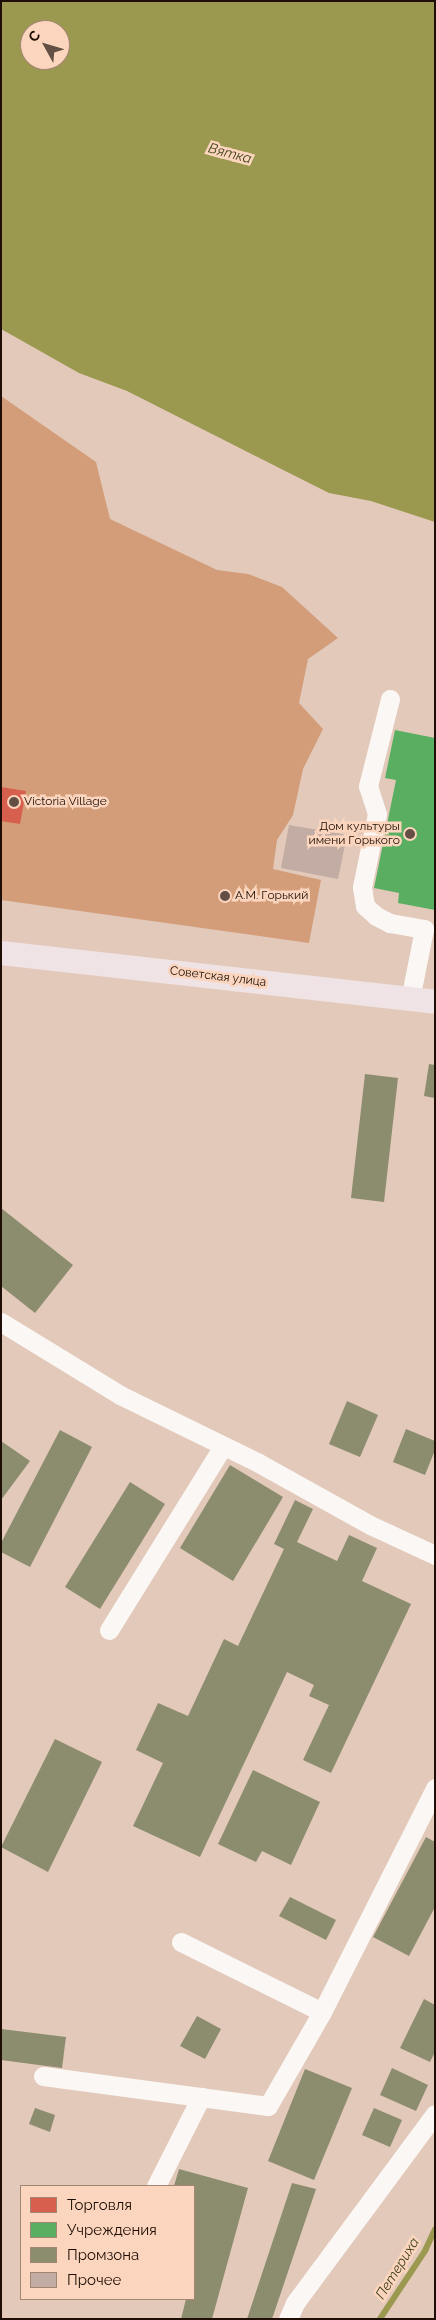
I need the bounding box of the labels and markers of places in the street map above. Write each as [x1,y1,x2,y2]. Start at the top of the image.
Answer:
place label: Victoria Village [24,795,107,809]
marker: Victoria Village [8,796,20,808]
place label: Дом культуры имени Горького [309,820,400,848]
marker: Дом культуры имени Горького [404,828,416,840]
place label: А.М. Горький [235,889,308,903]
marker: А.М. Горький [219,890,231,902]

